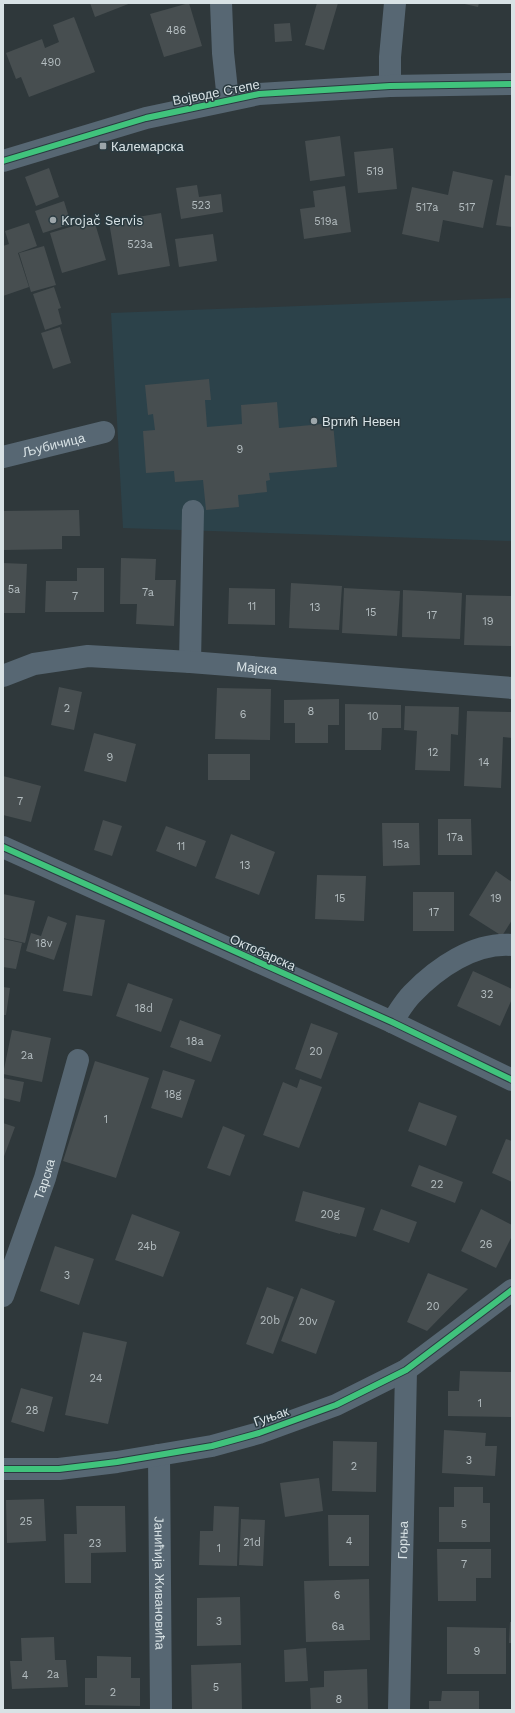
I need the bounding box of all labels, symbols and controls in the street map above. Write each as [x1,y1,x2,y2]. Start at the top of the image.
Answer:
house number: 486 [166,24,186,37]
house number: 490 [41,56,61,69]
street label: Војводе Степе [171,77,261,108]
place label: Калемарска [111,139,184,154]
marker: Калемарска [98,141,108,151]
house number: 519 [366,165,384,178]
house number: 523 [191,199,211,212]
house number: 517a [416,201,438,214]
house number: 517 [459,201,475,214]
place label: Krojač Servis [61,213,143,228]
marker: Krojač Servis [48,215,58,225]
house number: 519a [314,215,338,228]
house number: 523a [127,238,153,251]
place label: Вртић Невен [322,414,400,429]
marker: Вртић Невен [309,416,319,426]
street label: Љубичица [21,430,87,460]
house number: 9 [237,443,244,456]
house number: 5a [8,583,20,596]
house number: 7a [142,586,154,599]
house number: 7 [72,590,78,603]
house number: 11 [248,600,256,613]
house number: 13 [310,601,320,614]
house number: 15 [366,606,376,619]
house number: 17 [427,609,437,622]
house number: 19 [482,615,494,628]
street label: Мајска [236,659,278,677]
house number: 2 [64,702,70,715]
house number: 8 [308,705,315,718]
house number: 6 [240,708,247,721]
house number: 10 [367,710,379,723]
house number: 12 [428,746,438,759]
house number: 9 [107,751,114,764]
house number: 14 [478,756,490,769]
house number: 7 [17,795,23,808]
house number: 17a [447,831,463,844]
house number: 15a [393,838,409,851]
house number: 11 [177,840,185,853]
house number: 13 [240,859,250,872]
house number: 15 [335,892,345,905]
house number: 19 [490,892,502,905]
house number: 17 [429,906,439,919]
street label: Октобарска [228,931,299,974]
house number: 18v [36,937,53,950]
house number: 32 [481,988,493,1001]
house number: 18d [135,1002,153,1015]
house number: 18a [186,1035,204,1048]
house number: 20 [309,1045,323,1058]
house number: 2a [21,1049,33,1062]
house number: 18g [165,1088,182,1101]
house number: 1 [104,1113,108,1126]
street label: Тарска [31,1157,58,1201]
house number: 22 [431,1178,443,1191]
house number: 20g [320,1208,340,1221]
house number: 26 [479,1238,493,1251]
house number: 24b [137,1240,157,1253]
house number: 3 [64,1269,70,1282]
house number: 20 [426,1300,440,1313]
house number: 20b [260,1314,280,1327]
house number: 20v [299,1315,318,1328]
house number: 24 [90,1372,103,1385]
house number: 1 [478,1397,482,1410]
street label: Гуњак [252,1403,291,1429]
house number: 28 [25,1404,39,1417]
house number: 3 [466,1454,472,1467]
house number: 2 [351,1460,357,1473]
house number: 25 [20,1515,32,1528]
street label: Јанићија Живановића [151,1516,168,1651]
house number: 5 [461,1518,467,1531]
street label: Горња [395,1520,411,1559]
house number: 4 [346,1535,353,1548]
house number: 21d [243,1536,261,1549]
house number: 23 [89,1537,101,1550]
house number: 1 [217,1542,221,1555]
house number: 7 [461,1558,467,1571]
house number: 6 [334,1589,341,1602]
house number: 3 [216,1615,222,1628]
house number: 6a [332,1620,344,1633]
house number: 9 [474,1645,481,1658]
house number: 2a [47,1668,59,1681]
house number: 4 [22,1669,29,1682]
house number: 5 [213,1681,219,1694]
house number: 2 [110,1686,116,1699]
house number: 8 [336,1693,343,1706]

